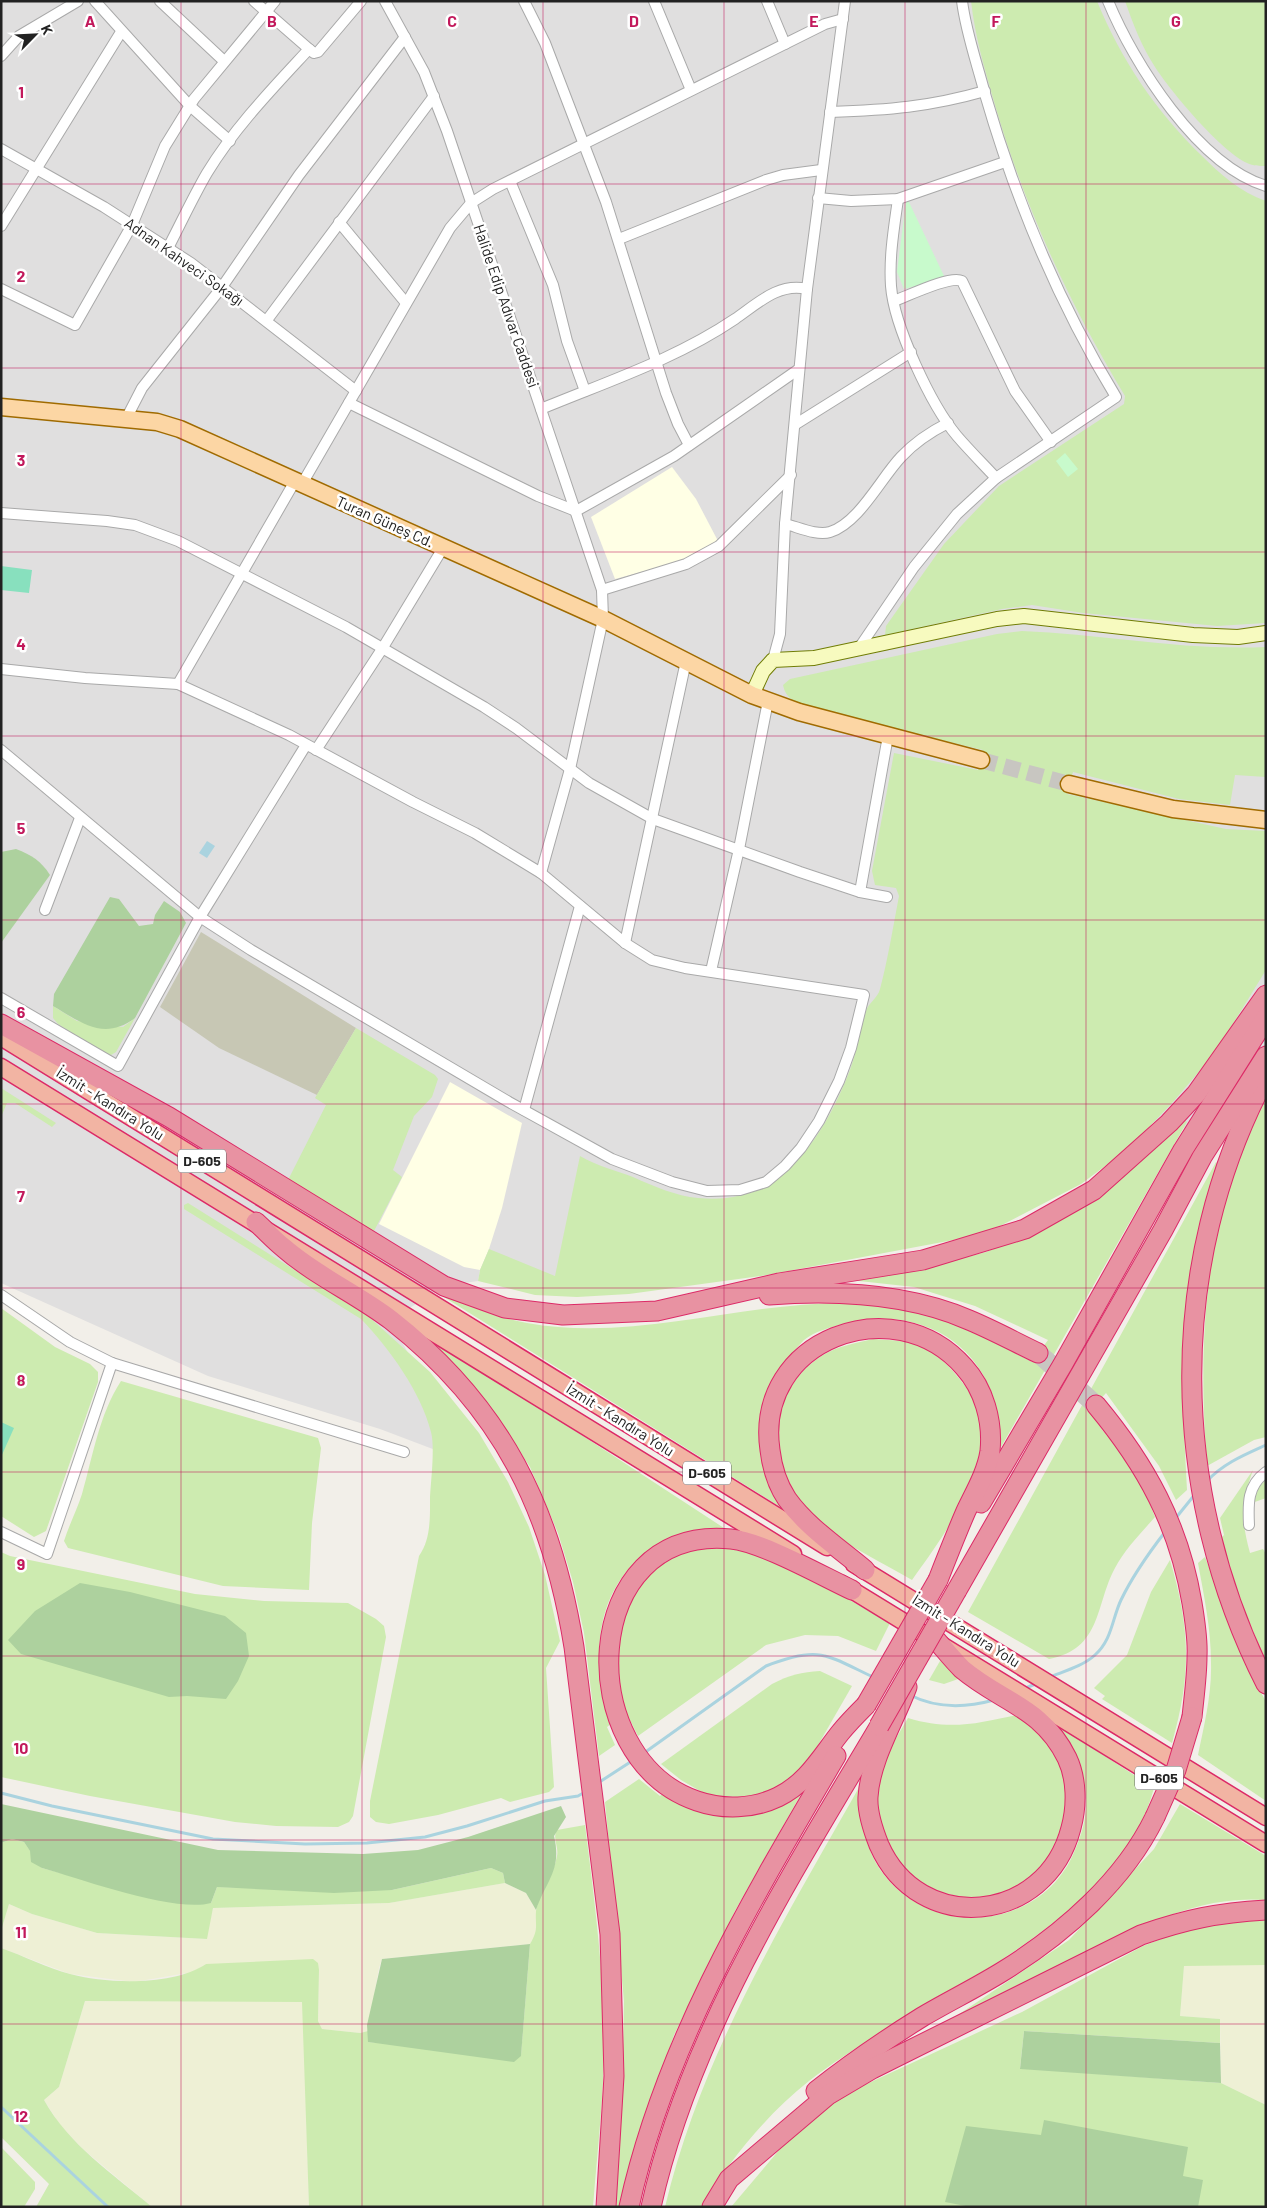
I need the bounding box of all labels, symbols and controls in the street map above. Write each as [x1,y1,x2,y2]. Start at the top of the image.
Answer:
north arrow [10,10,60,60]
text: A [85,11,96,30]
text: B [267,11,277,30]
text: C [447,11,457,30]
text: D [629,11,639,30]
text: E [809,11,819,30]
text: F [992,11,1001,30]
text: G [1171,11,1181,30]
text: K [38,22,57,37]
text: 1 [18,82,24,101]
street label: Adnan Kahveci Sokağı [121,213,248,309]
street label: Halide Edip Adıvar Caddesi [470,222,543,390]
text: 2 [17,266,26,285]
text: 3 [17,450,25,469]
street label: Turan Güneş Cd. [334,492,437,551]
text: 4 [16,634,26,653]
text: 5 [17,818,26,837]
text: 6 [17,1002,26,1021]
street label: İzmit - Kandıra Yolu [53,1063,168,1144]
road number: D-605 [178,1150,226,1172]
text: 7 [17,1186,25,1205]
text: 8 [17,1370,26,1389]
street label: İzmit - Kandıra Yolu [563,1379,678,1460]
road number: D-605 [683,1462,731,1485]
text: 9 [17,1554,25,1573]
street label: İzmit - Kandıra Yolu [909,1590,1024,1671]
text: 10 [14,1738,28,1757]
road number: D-605 [1135,1766,1183,1790]
text: 11 [15,1922,27,1941]
text: 12 [14,2106,28,2125]

